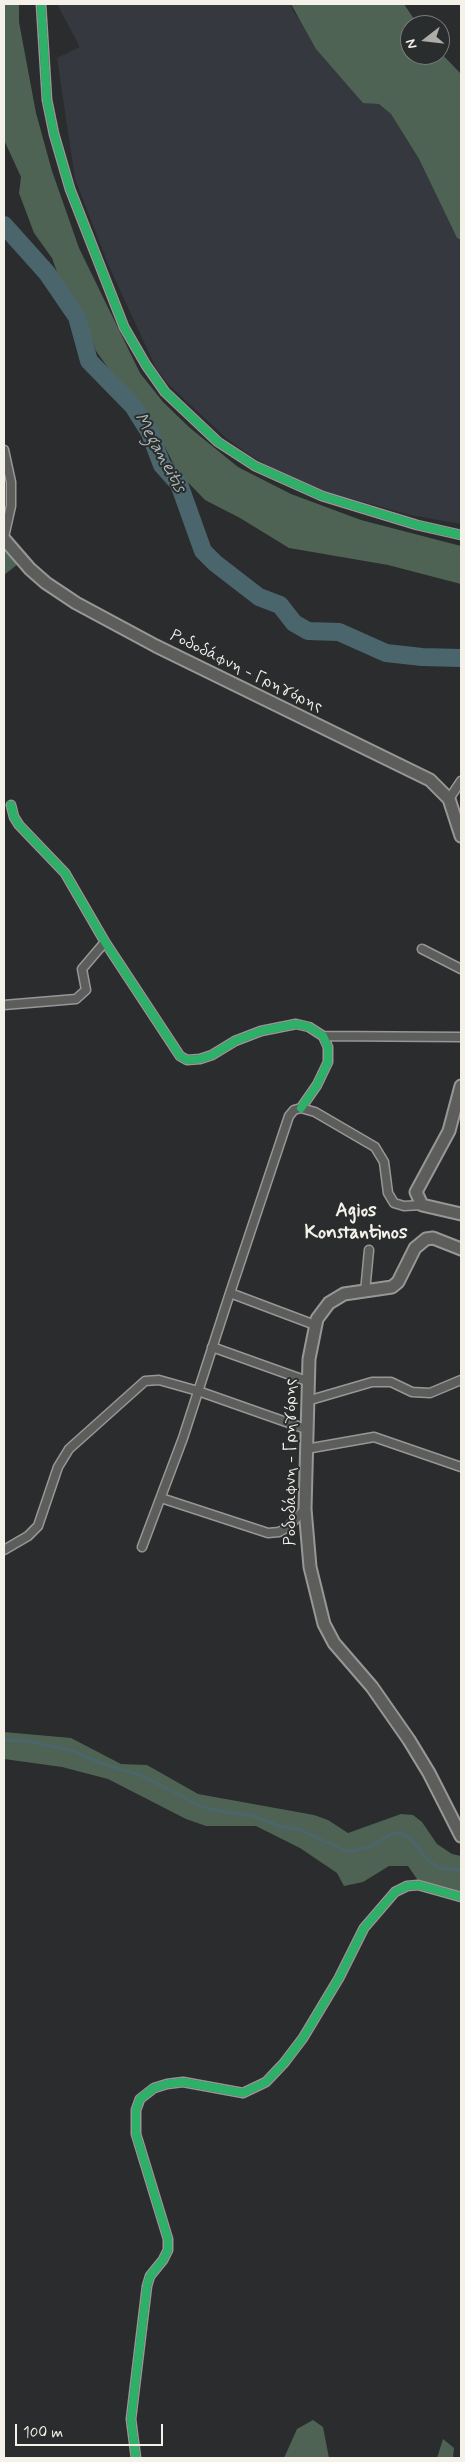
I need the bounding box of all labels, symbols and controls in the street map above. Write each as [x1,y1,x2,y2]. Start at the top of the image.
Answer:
north arrow [400,15,450,65]
text: N [402,37,421,51]
water label: Meganeitis [128,409,190,497]
street label: Ροδοδάφνη - Γρηγόρης [167,627,325,717]
district label: Agios Konstantinos [305,1201,407,1245]
street label: Ροδοδάφνη - Γρηγόρης [282,1378,302,1546]
scale bar [18,2414,165,2446]
text: 100 m [23,2423,63,2443]

